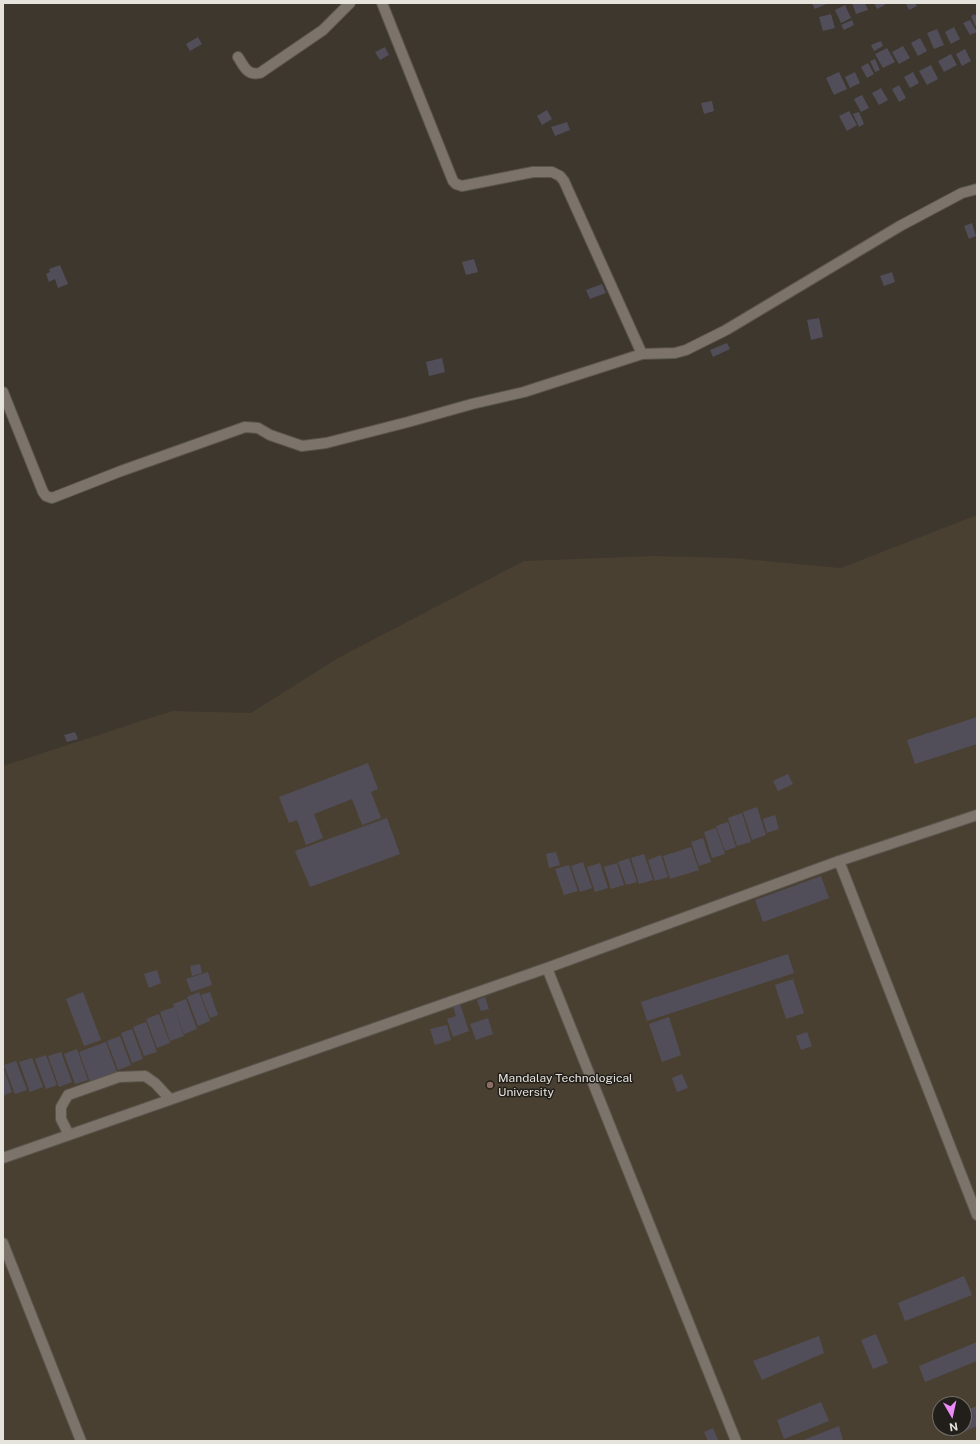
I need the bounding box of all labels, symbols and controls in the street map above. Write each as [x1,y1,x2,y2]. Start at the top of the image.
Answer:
place label: Mandalay Technological University [498,1071,633,1099]
marker: Mandalay Technological University [485,1080,495,1090]
north arrow [932,1396,972,1436]
text: N [949,1420,959,1433]

